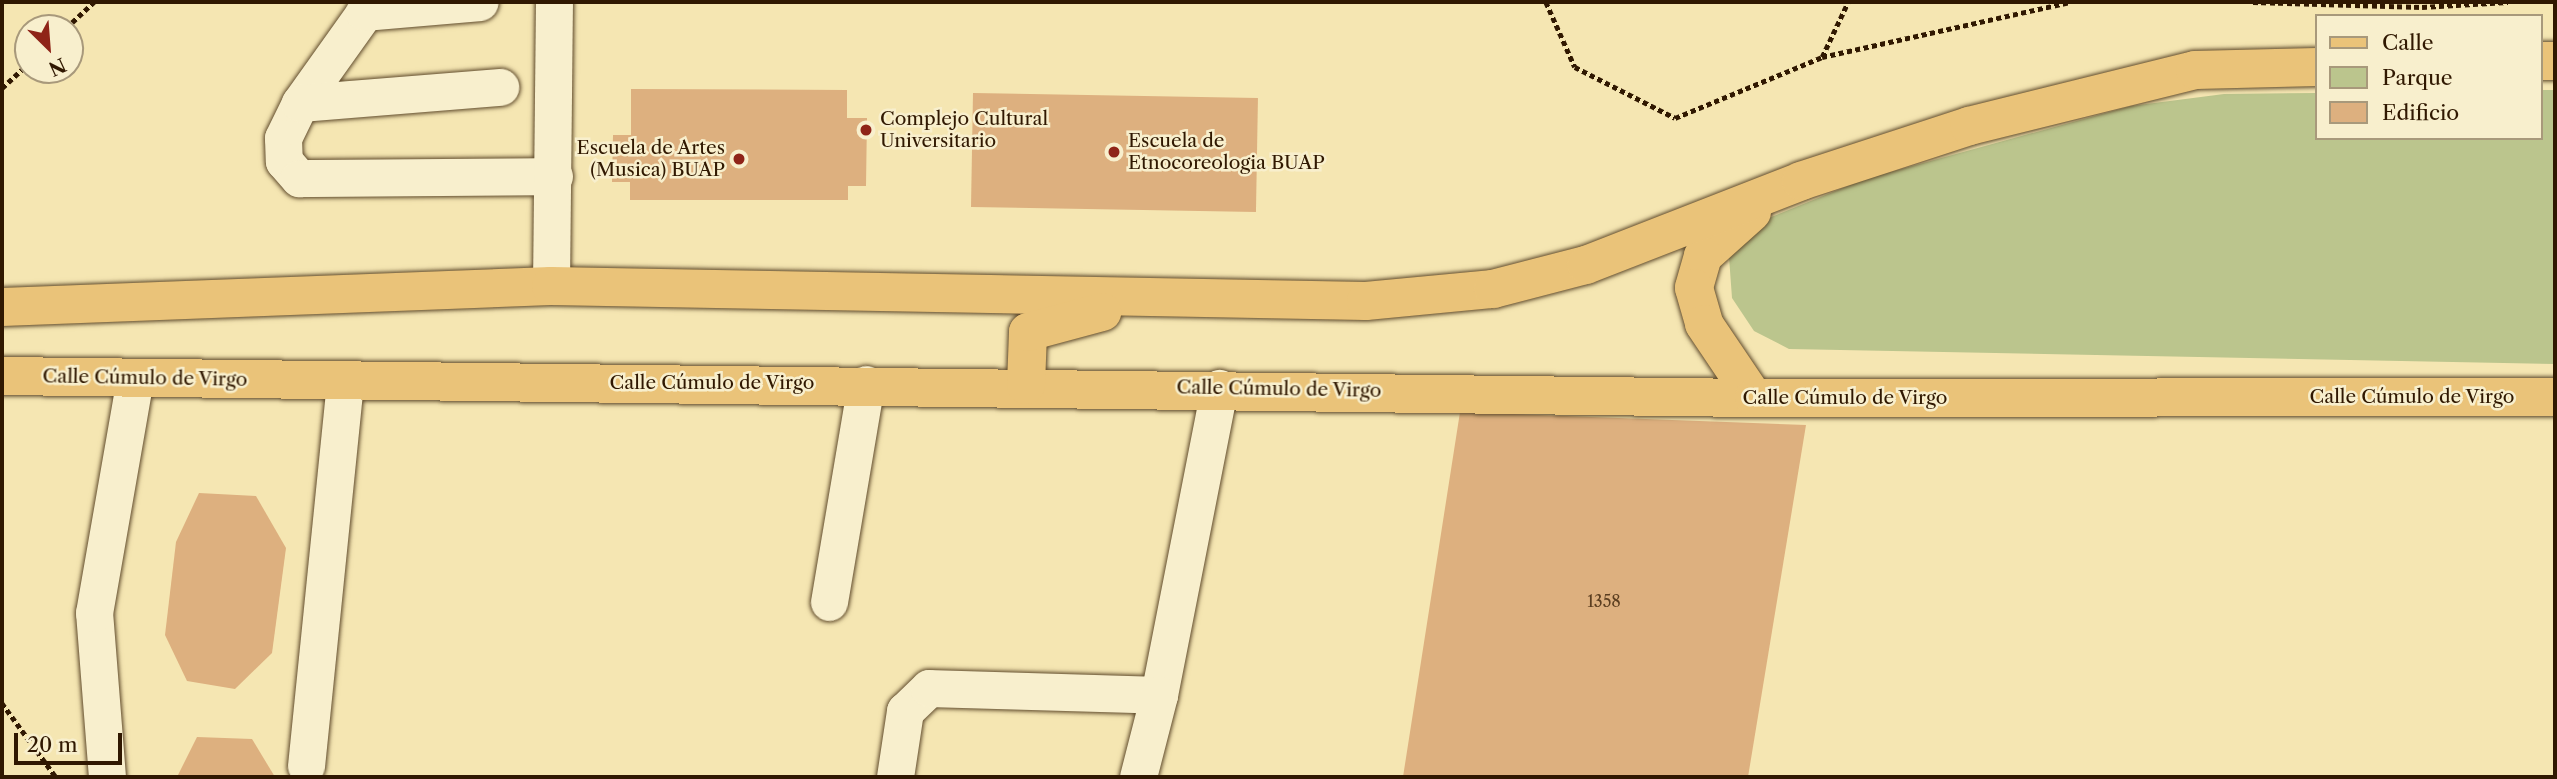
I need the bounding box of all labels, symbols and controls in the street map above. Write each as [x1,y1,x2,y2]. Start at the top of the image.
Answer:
north arrow [14,14,84,84]
legend [2316,14,2543,140]
text: Calle [2382,30,2434,55]
text: N [45,53,70,81]
text: Parque [2382,65,2453,90]
text: Edificio [2382,100,2459,125]
place label: Complejo Cultural Universitario [880,108,1048,152]
marker: Complejo Cultural Universitario [858,122,874,138]
place label: Escuela de Etnocoreologia BUAP [1128,130,1325,174]
place label: Escuela de Artes (Musica) BUAP [576,137,725,181]
marker: Escuela de Etnocoreologia BUAP [1106,144,1122,160]
marker: Escuela de Artes (Musica) BUAP [731,151,747,167]
street label: Calle Cúmulo de Virgo [42,365,248,391]
street label: Calle Cúmulo de Virgo [609,372,815,394]
street label: Calle Cúmulo de Virgo [1176,376,1382,402]
street label: Calle Cúmulo de Virgo [2309,386,2515,408]
street label: Calle Cúmulo de Virgo [1742,387,1948,409]
house number: 1358 [1587,591,1621,611]
scale bar [18,720,126,764]
text: 20 m [27,732,78,757]

